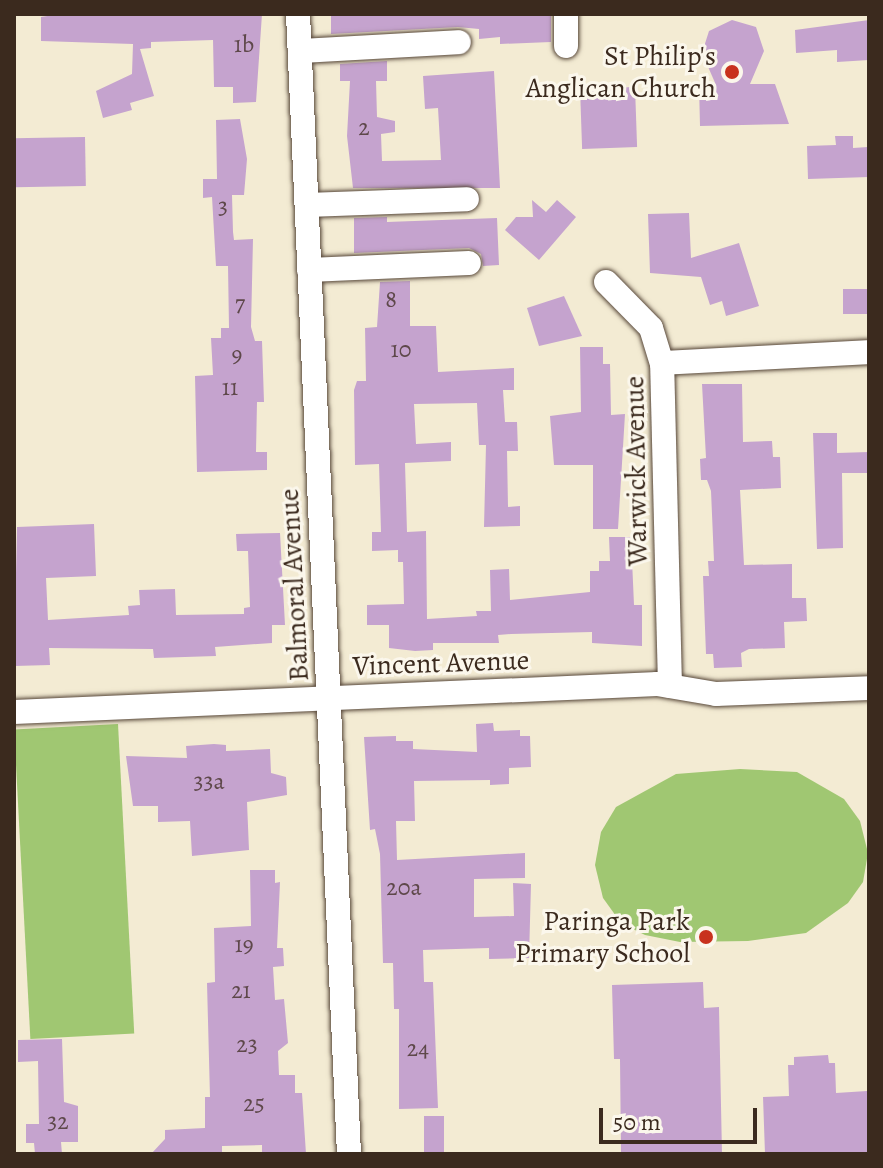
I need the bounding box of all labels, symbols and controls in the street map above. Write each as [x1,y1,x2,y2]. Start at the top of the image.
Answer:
house number: 1b [234,31,254,59]
place label: St Philip's Anglican Church [526,39,716,105]
marker: St Philip's Anglican Church [723,63,741,81]
house number: 2 [358,114,370,142]
house number: 3 [218,193,228,221]
house number: 8 [385,286,397,314]
house number: 7 [235,290,245,318]
house number: 10 [391,336,411,364]
house number: 9 [232,341,242,369]
house number: 11 [222,374,238,402]
street label: Warwick Avenue [618,376,654,566]
street label: Balmoral Avenue [272,488,316,682]
street label: Vincent Avenue [352,643,530,683]
house number: 33a [193,768,225,796]
house number: 20a [386,874,422,902]
place label: Paringa Park Primary School [515,904,690,970]
marker: Paringa Park Primary School [697,928,715,946]
house number: 19 [234,931,254,959]
house number: 21 [231,977,251,1005]
house number: 23 [236,1031,258,1059]
house number: 24 [407,1035,429,1063]
house number: 25 [243,1090,265,1118]
scale bar [603,1092,761,1142]
text: 50 m [613,1106,661,1138]
house number: 32 [47,1108,69,1136]

